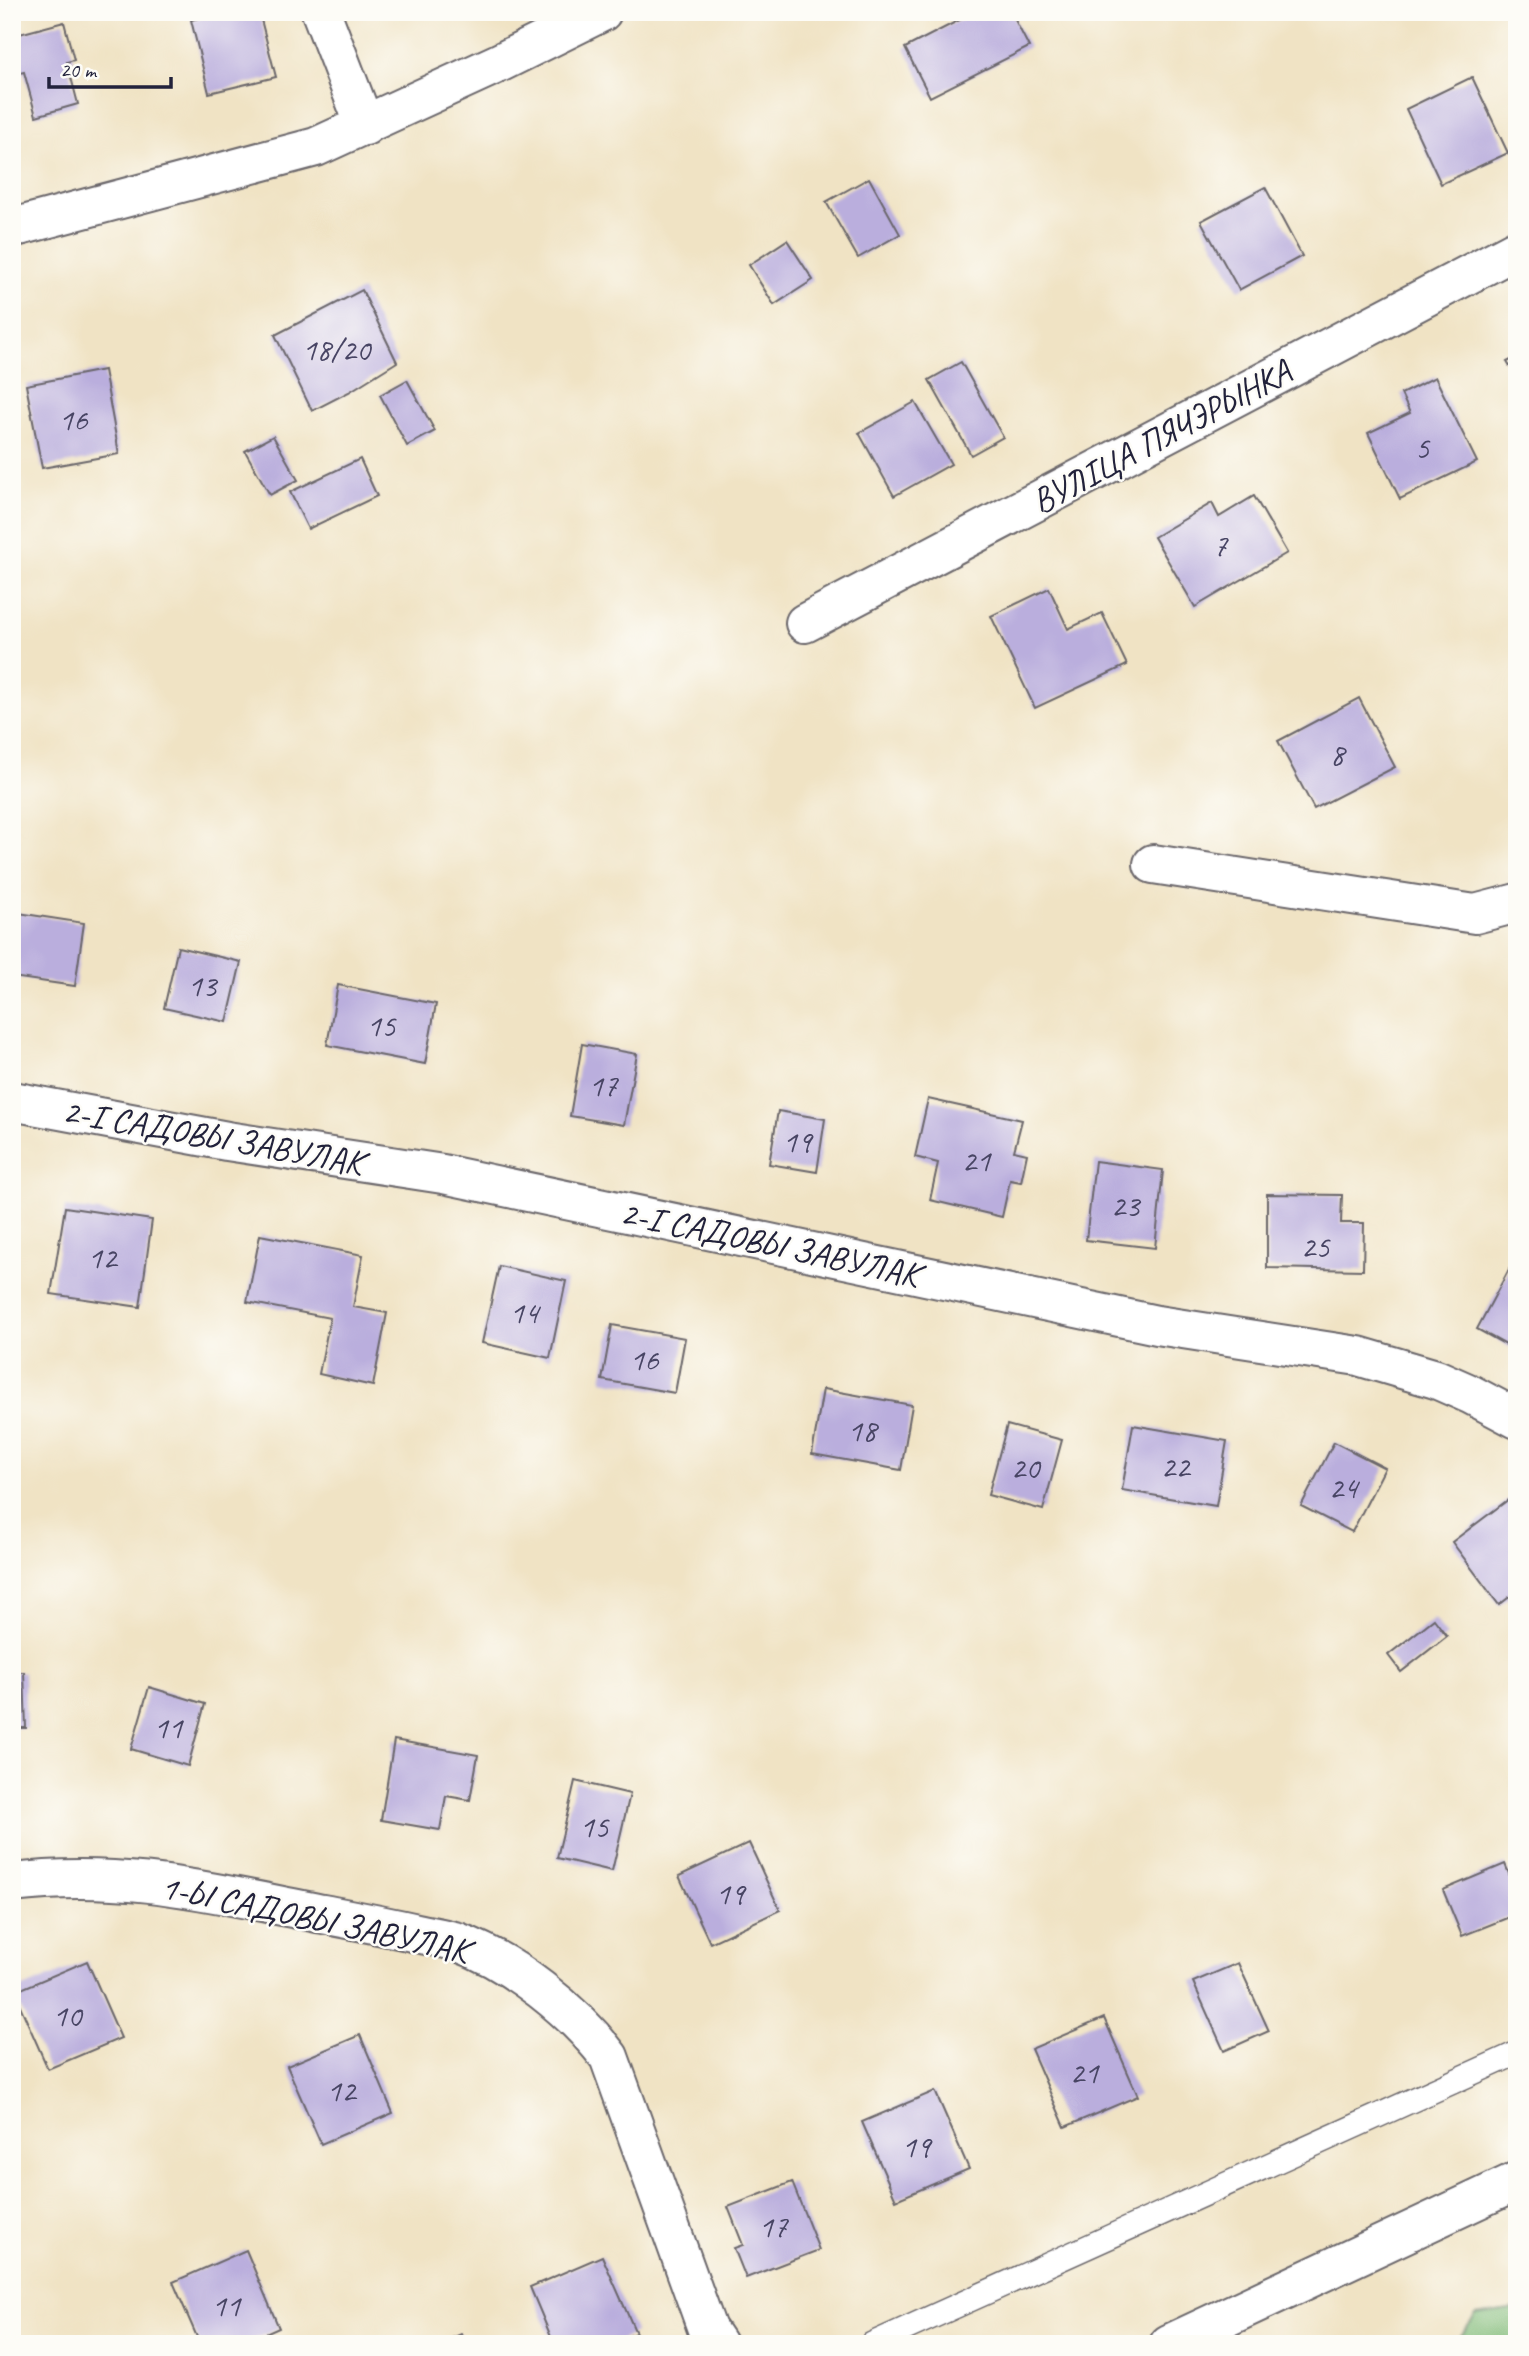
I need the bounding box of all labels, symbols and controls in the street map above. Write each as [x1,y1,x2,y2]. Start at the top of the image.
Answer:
scale bar [49,46,172,90]
text: 20 m [60,57,98,83]
house number: 18/20 [302,329,373,370]
street label: ВУЛІЦА ПЯЧЭРЫНКА [1024,348,1300,524]
house number: 16 [59,399,89,440]
house number: 5 [1415,427,1431,468]
house number: 7 [1213,525,1229,566]
house number: 8 [1330,734,1347,775]
house number: 13 [188,965,219,1006]
house number: 15 [367,1005,397,1046]
house number: 17 [589,1065,619,1106]
street label: 2-І САДОВЫ ЗАВУЛАК [59,1088,373,1186]
house number: 19 [783,1121,814,1162]
house number: 21 [962,1140,992,1181]
house number: 23 [1111,1185,1142,1226]
street label: 2-І САДОВЫ ЗАВУЛАК [616,1190,930,1298]
house number: 25 [1301,1226,1331,1267]
house number: 12 [88,1237,119,1278]
house number: 14 [510,1292,542,1333]
house number: 16 [630,1339,660,1380]
house number: 18 [848,1410,879,1451]
house number: 22 [1161,1446,1192,1487]
house number: 20 [1011,1447,1042,1488]
house number: 24 [1329,1467,1361,1508]
house number: 11 [154,1707,184,1748]
house number: 15 [580,1806,610,1847]
street label: 1-Ы САДОВЫ ЗАВУЛАК [157,1864,479,1974]
house number: 19 [716,1873,747,1914]
house number: 10 [53,1995,84,2036]
house number: 21 [1070,2052,1100,2093]
house number: 12 [327,2070,358,2111]
house number: 19 [902,2126,933,2167]
house number: 17 [759,2206,789,2247]
house number: 11 [212,2285,242,2326]

